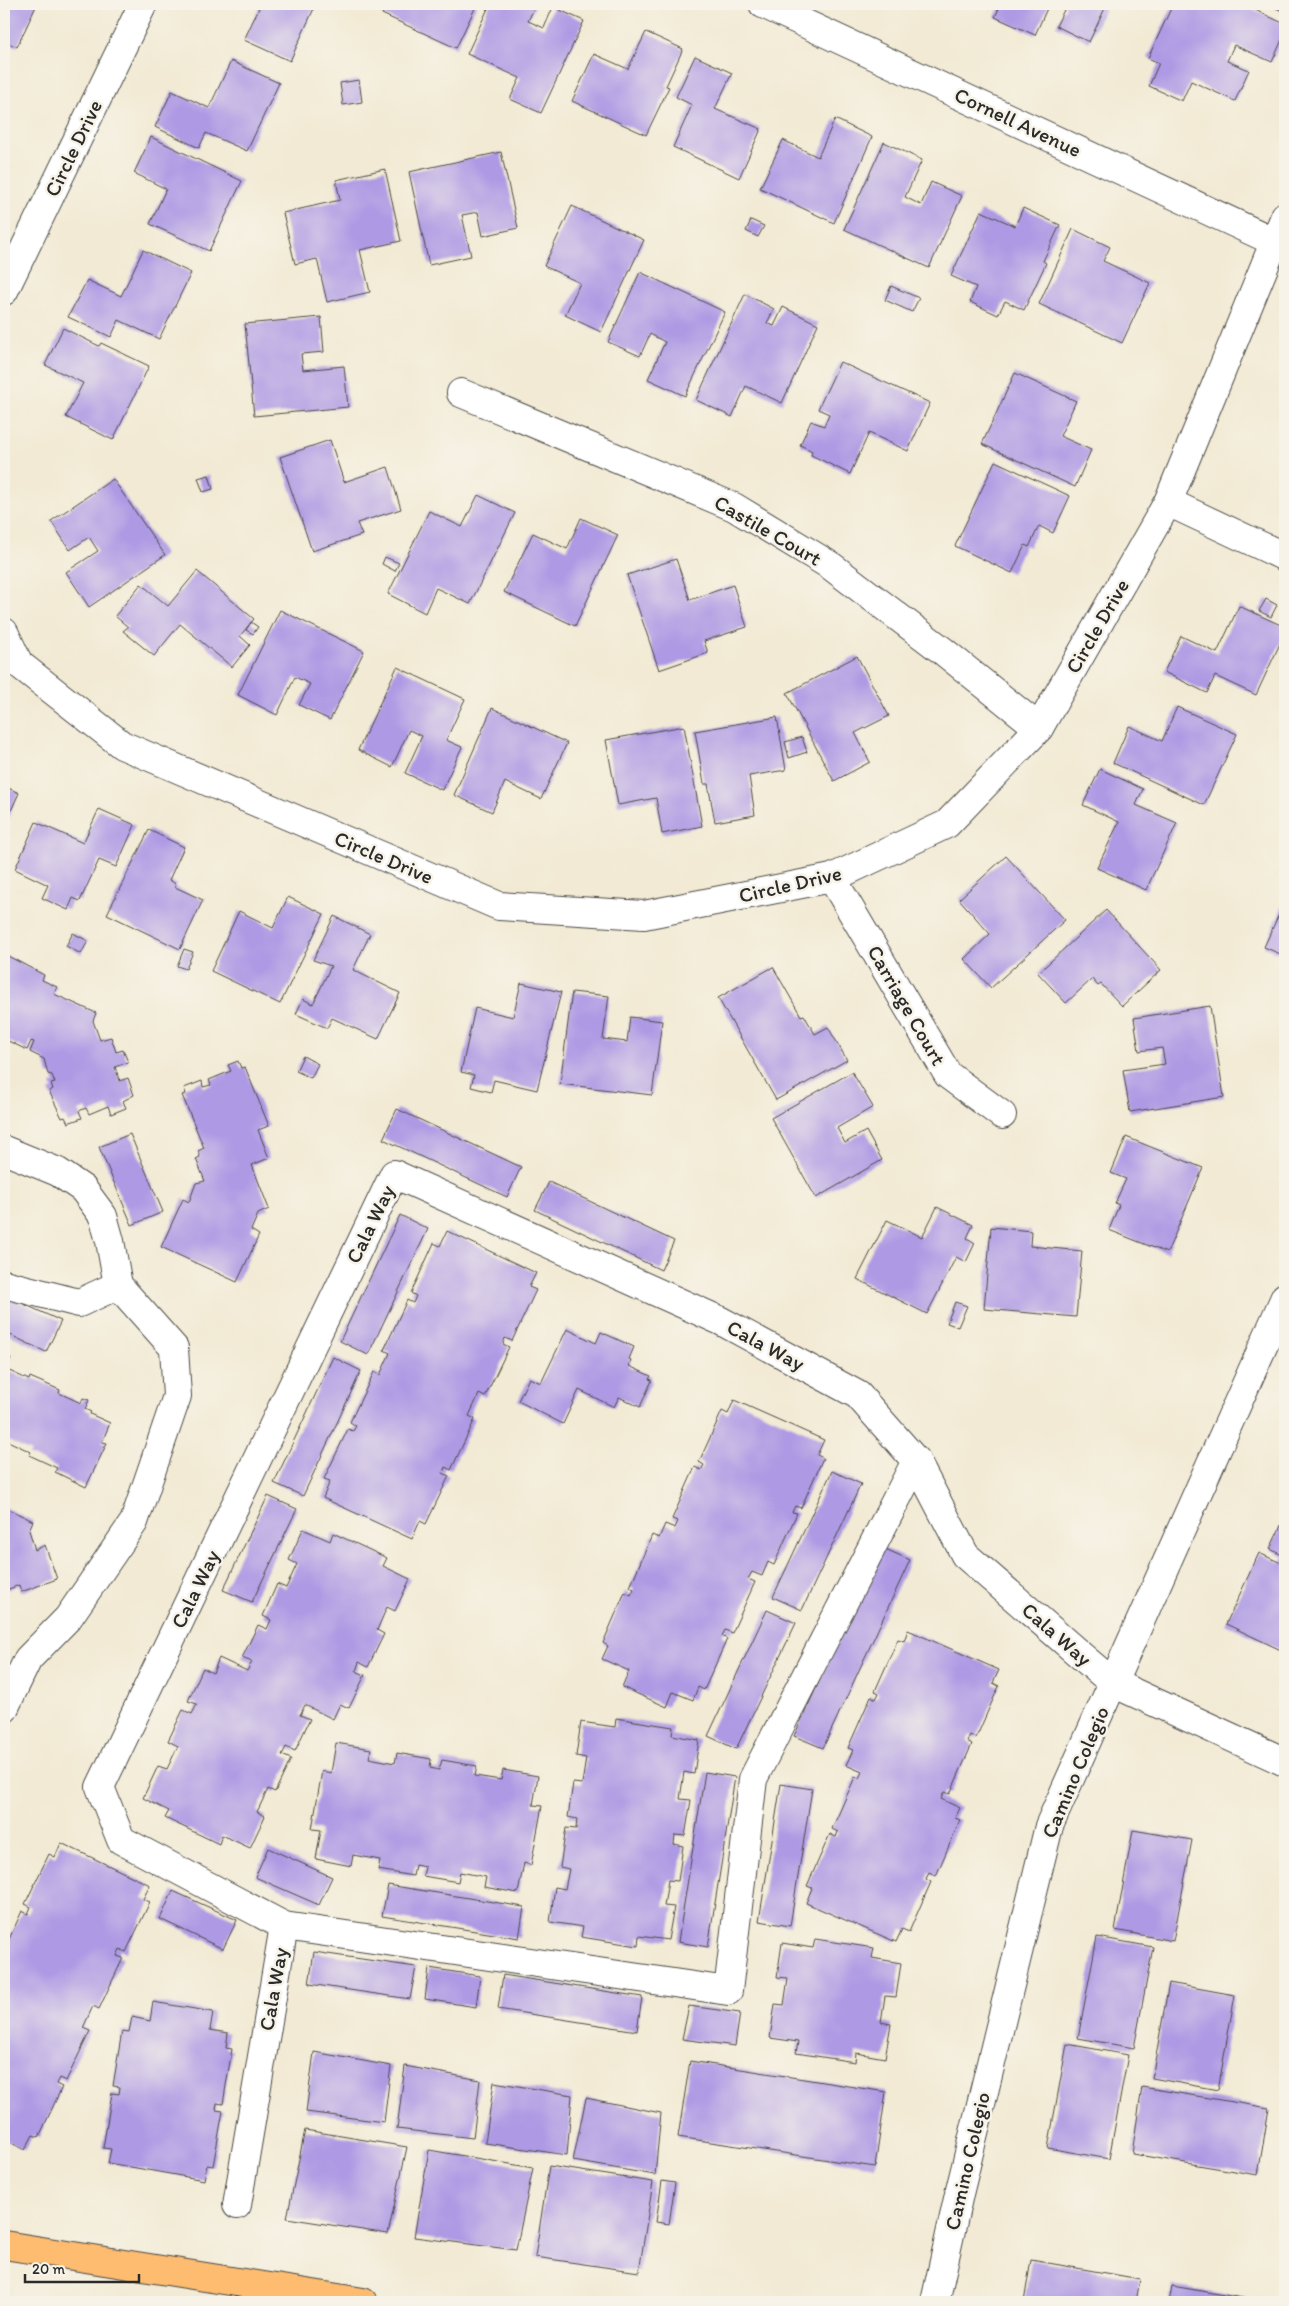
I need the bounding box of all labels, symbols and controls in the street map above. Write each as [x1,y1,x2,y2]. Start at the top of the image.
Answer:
street label: Cornell Avenue [951,82,1085,162]
street label: Circle Drive [39,95,107,201]
street label: Castile Court [710,489,826,571]
street label: Circle Drive [1060,574,1134,678]
street label: Circle Drive [331,825,437,889]
street label: Circle Drive [736,860,844,908]
street label: Carriage Court [863,940,952,1070]
street label: Cala Way [340,1181,400,1267]
street label: Cala Way [723,1314,809,1376]
street label: Cala Way [165,1546,225,1632]
street label: Cala Way [1017,1597,1097,1671]
street label: Camino Colegio [1036,1702,1114,1842]
street label: Cala Way [253,1945,293,2033]
street label: Camino Colegio [939,2089,995,2233]
scale bar [25,2251,139,2283]
text: 20 m [32,2260,66,2278]

